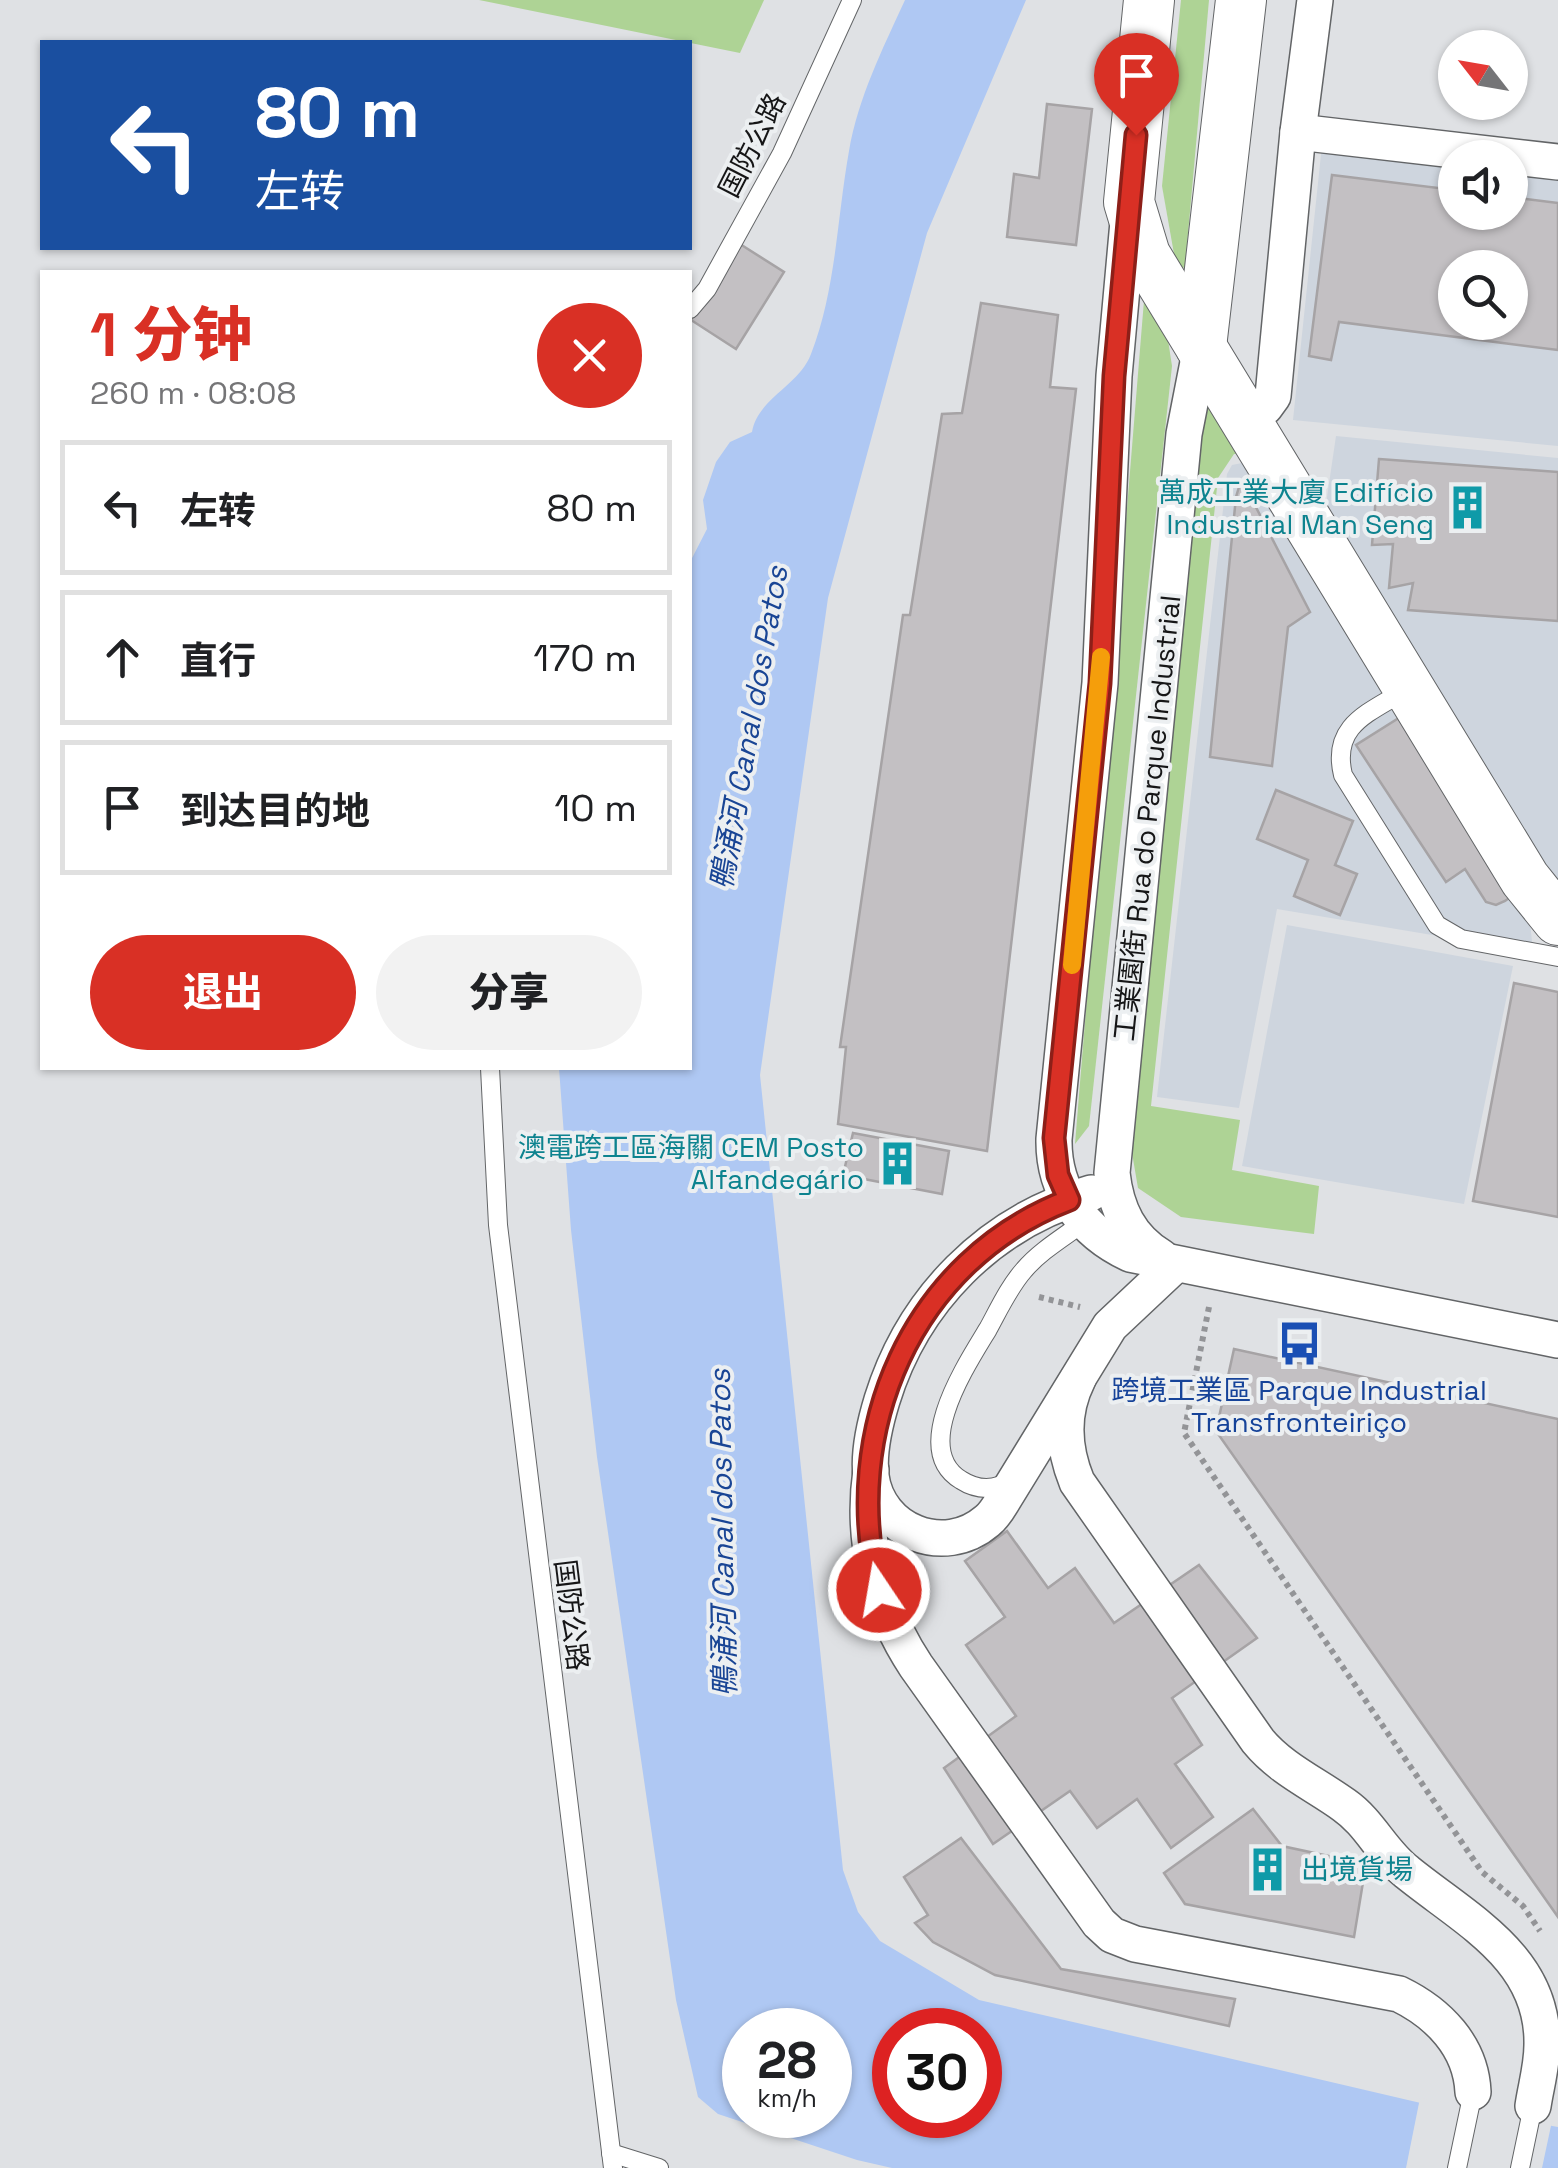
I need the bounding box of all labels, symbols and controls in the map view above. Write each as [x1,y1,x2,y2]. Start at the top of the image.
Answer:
north arrow [1438,30,1528,120]
map controls [1438,30,1528,340]
pin [1094,33,1179,136]
icon: arrive [1109,48,1164,103]
text: 80 m [255,68,420,157]
icon: left [90,80,220,210]
street label: 国防公路 [711,87,793,203]
button: sound [1438,140,1528,230]
text: 左转 [255,163,345,220]
button: search [1438,250,1528,340]
text: 1 分钟 [90,297,252,374]
button: close [537,303,642,408]
text: 260 m · 08:08 [90,373,297,413]
place label: 萬成工業大廈 Edifício Industrial Man Seng [1158,474,1434,542]
icon: left [95,480,150,535]
text: 80 m [547,484,637,532]
building icon: 萬成工業大廈 Edifício Industrial Man Seng [1443,484,1491,532]
text: 左转 [180,487,256,535]
water label: 鴨涌河 Canal dos Patos [701,562,797,893]
street label: 工業園街 Rua do Parque Industrial [1106,593,1188,1043]
icon: ahead [95,630,150,685]
text: 170 m [533,634,637,682]
text: 直行 [180,637,256,685]
icon: arrive [95,780,150,835]
text: 10 m [554,784,637,832]
text: 到达目的地 [180,787,370,835]
button: 退出 [90,935,356,1050]
button: 分享 [376,935,642,1050]
place label: 澳電跨工區海關 CEM Posto Alfandegário [518,1129,864,1197]
building icon: 澳電跨工區海關 CEM Posto Alfandegário [873,1139,921,1187]
bus stop icon: 跨境工業區 Parque Industrial Transfronteiriço [1275,1320,1323,1368]
water label: 鴨涌河 Canal dos Patos [700,1368,744,1697]
place label: 跨境工業區 Parque Industrial Transfronteiriço [1111,1372,1487,1440]
position arrow [827,1538,931,1642]
street label: 国防公路 [547,1557,597,1673]
building icon: 出境貨場 [1244,1845,1292,1893]
place label: 出境貨場 [1301,1851,1413,1887]
speed limit sign: 30 [872,2008,1002,2138]
text: 28 [757,2029,817,2093]
text: km/h [757,2082,817,2114]

